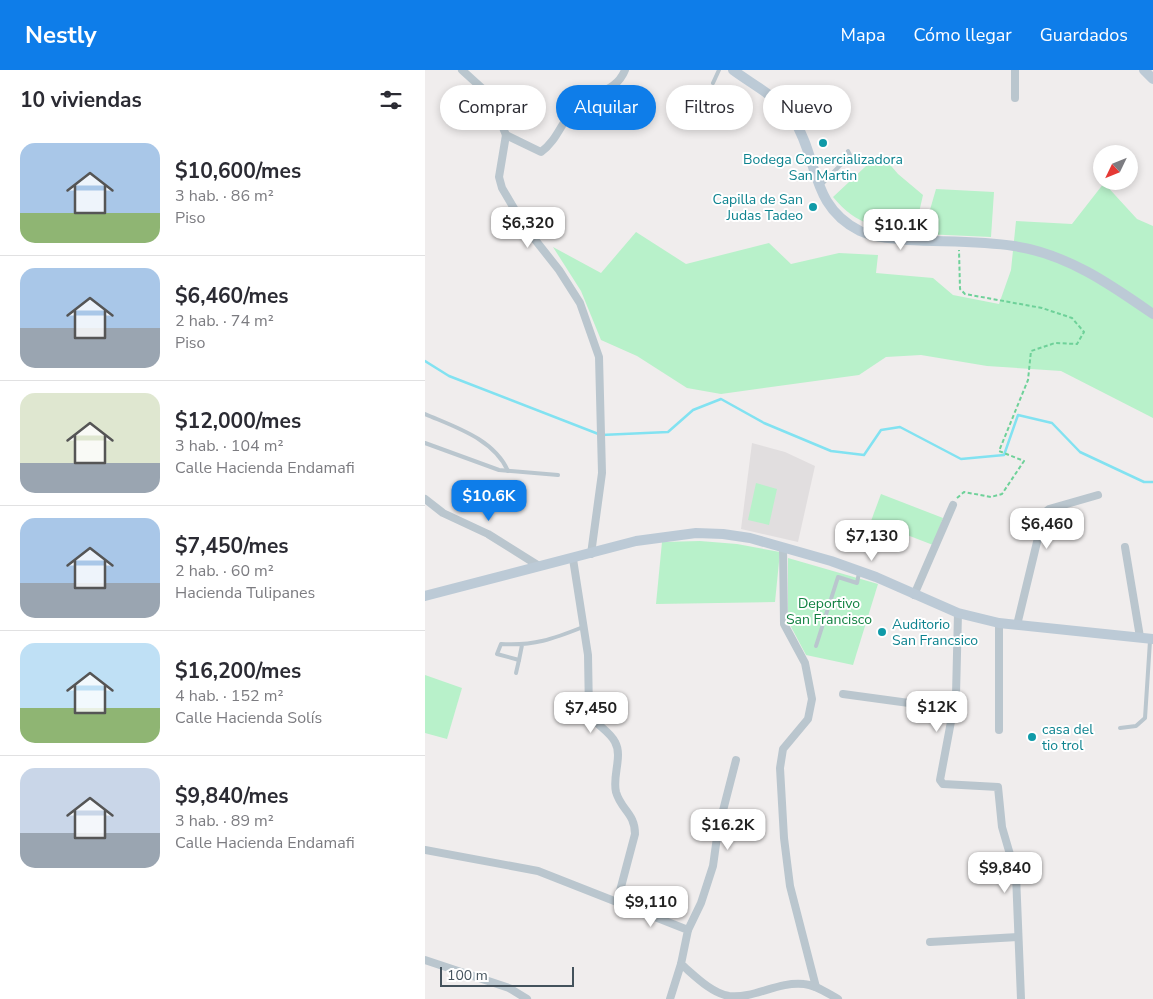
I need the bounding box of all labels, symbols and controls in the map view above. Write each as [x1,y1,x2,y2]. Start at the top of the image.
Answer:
text: Nestly [25,19,97,51]
text: Mapa [841,23,886,47]
text: Cómo llegar [914,23,1012,47]
text: Guardados [1040,23,1128,47]
chip: Comprar [440,85,546,130]
chip: Alquilar [556,85,656,130]
chip: Filtros [666,85,753,130]
chip: Nuevo [763,85,851,130]
text: 10 viviendas [20,86,142,114]
icon: filters [377,86,405,114]
marker: Bodega Comercializadora San Martin [817,137,829,149]
north arrow [1093,145,1137,190]
map controls [1093,145,1138,190]
place label: Bodega Comercializadora San Martin [743,150,903,185]
text: $10,600/mes [175,157,301,185]
icon: home [60,163,120,223]
text: 3 hab. · 86 m² [175,185,274,207]
place label: Capilla de San Judas Tadeo [712,190,803,225]
marker: Capilla de San Judas Tadeo [807,201,819,213]
pin: $6,320 [487,206,569,249]
text: Piso [175,207,205,229]
pin: $10.1K [860,208,942,251]
text: $6,320 [502,212,554,234]
text: $10.1K [875,214,928,236]
text: $6,460/mes [175,282,289,310]
icon: home [60,288,120,348]
text: 2 hab. · 74 m² [175,310,274,332]
text: Piso [175,332,205,354]
text: $12,000/mes [175,407,301,435]
icon: home [60,413,120,473]
text: 3 hab. · 104 m² [175,435,283,457]
text: Calle Hacienda Endamafi [175,457,355,479]
pin: $10.6K [448,480,530,522]
text: $10.6K [463,485,516,507]
pin: $6,460 [1006,508,1088,550]
text: $6,460 [1021,513,1073,535]
pin: $7,130 [831,520,913,562]
text: $7,130 [846,525,898,547]
text: $7,450/mes [175,532,289,560]
icon: home [60,538,120,598]
text: 2 hab. · 60 m² [175,560,274,582]
text: Hacienda Tulipanes [175,582,315,604]
park label: Deportivo San Francisco [786,594,872,629]
place label: Auditorio San Francsico [892,615,978,650]
marker: Auditorio San Francsico [876,626,888,638]
text: $16,200/mes [175,657,301,685]
icon: home [60,663,120,723]
text: 4 hab. · 152 m² [175,685,283,707]
pin: $12K [907,690,967,733]
pin: $7,450 [550,692,632,734]
text: $12K [917,696,957,718]
text: $7,450 [565,697,617,719]
text: Calle Hacienda Solís [175,707,322,729]
place label: casa del tio trol [1042,720,1094,755]
marker: casa del tio trol [1026,731,1038,743]
text: $9,840/mes [175,782,289,810]
icon: home [60,788,120,848]
pin: $16.2K [687,808,769,851]
text: 3 hab. · 89 m² [175,810,274,832]
text: $16.2K [702,814,755,836]
text: Calle Hacienda Endamafi [175,832,355,854]
pin: $9,840 [964,852,1046,894]
text: $9,840 [979,857,1031,879]
pin: $9,110 [610,886,692,928]
text: $9,110 [625,891,677,913]
scale bar [440,964,574,987]
text: 100 m [447,966,488,985]

